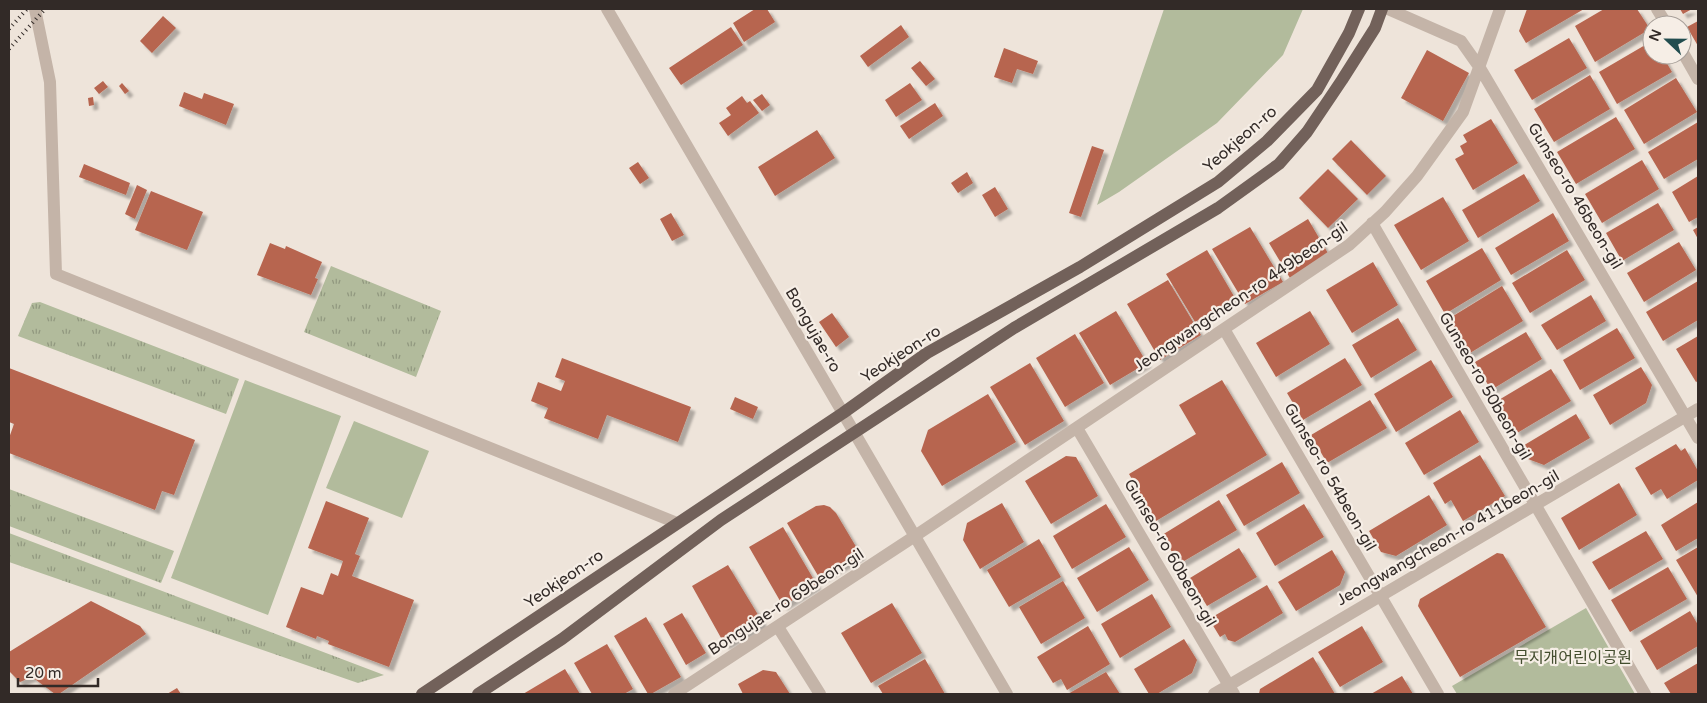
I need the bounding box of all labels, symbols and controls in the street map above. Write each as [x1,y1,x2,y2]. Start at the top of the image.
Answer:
north arrow [1642,15,1692,65]
text: N [1645,27,1665,44]
street label: Yeokjeon-ro [1199,102,1281,176]
street label: Gunseo-ro 46beon-gil [1523,119,1627,273]
street label: Jeongwangcheon-ro 449beon-gil [1130,218,1352,376]
street label: Bongujae-ro [781,284,845,376]
street label: Gunseo-ro 50beon-gil [1434,308,1536,464]
street label: Yeokjeon-ro [857,321,945,387]
street label: Gunseo-ro 54beon-gil [1279,399,1381,555]
street label: Jeongwangcheon-ro 411beon-gil [1333,466,1563,610]
street label: Gunseo-ro 60beon-gil [1119,475,1221,631]
street label: Bongujae-ro 69beon-gil [704,544,868,660]
street label: Yeokjeon-ro [521,545,607,613]
park label: 무지개어린이공원 [1514,648,1632,668]
scale bar [18,656,98,688]
text: 20 m [25,664,62,682]

